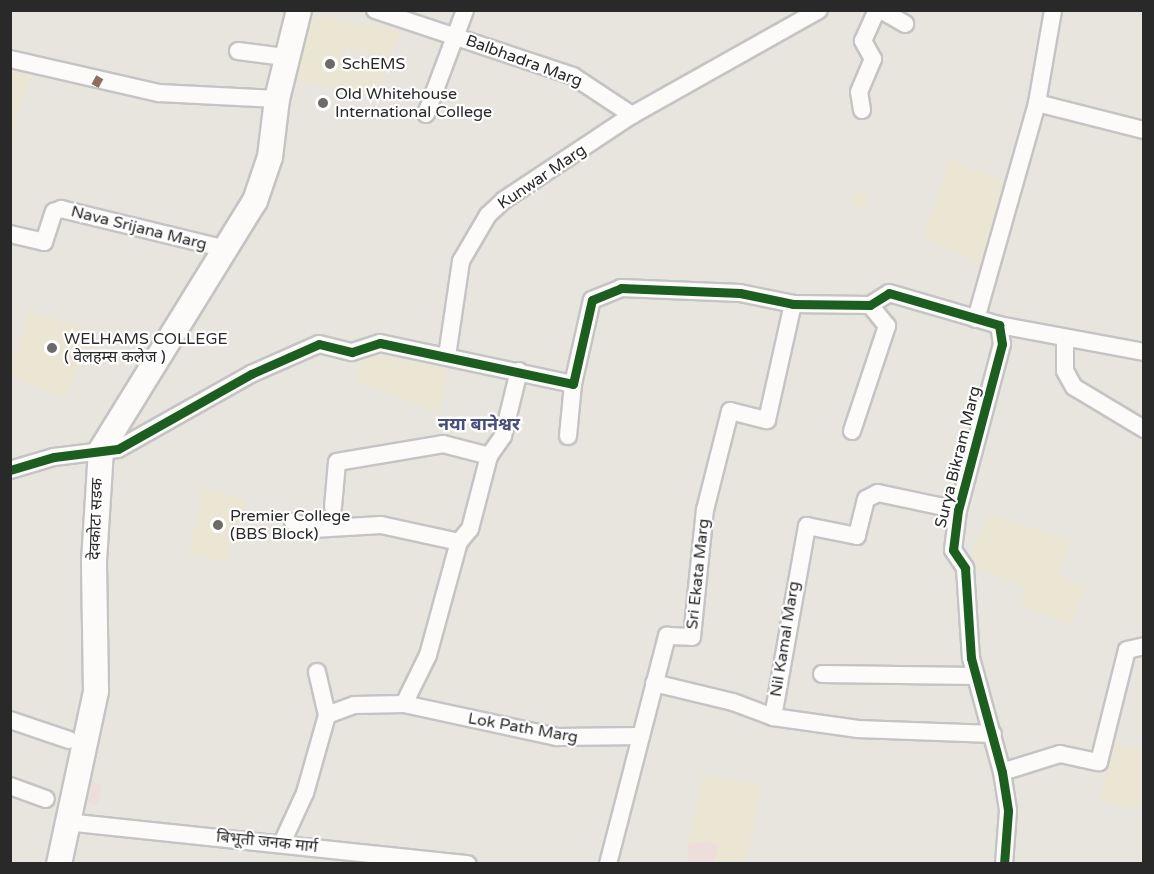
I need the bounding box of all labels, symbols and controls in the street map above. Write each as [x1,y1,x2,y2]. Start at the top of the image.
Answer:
street label: Balbhadra Marg [463,31,585,91]
place label: SchEMS [342,54,405,74]
marker: SchEMS [323,57,337,71]
place label: Old Whitehouse International College [335,84,492,122]
marker: Old Whitehouse International College [316,96,330,110]
street label: Kunwar Marg [494,140,590,214]
street label: Nava Srijana Marg [69,202,209,254]
place label: WELHAMS COLLEGE ( वेलहम्स कलेज ) [64,329,228,367]
marker: WELHAMS COLLEGE ( वेलहम्स कलेज ) [45,341,59,355]
street label: Surya Bikram Marg [931,384,985,530]
district label: नया बानेश्वर [438,413,520,435]
street label: देवकोटा सडक [85,478,107,560]
place label: Premier College (BBS Block) [230,506,350,544]
marker: Premier College (BBS Block) [211,518,225,532]
street label: Sri Ekata Marg [683,518,713,630]
street label: Nil Kamal Marg [766,580,804,698]
street label: Lok Path Marg [466,709,580,747]
street label: बिभूती जनक मार्ग [215,827,319,857]

